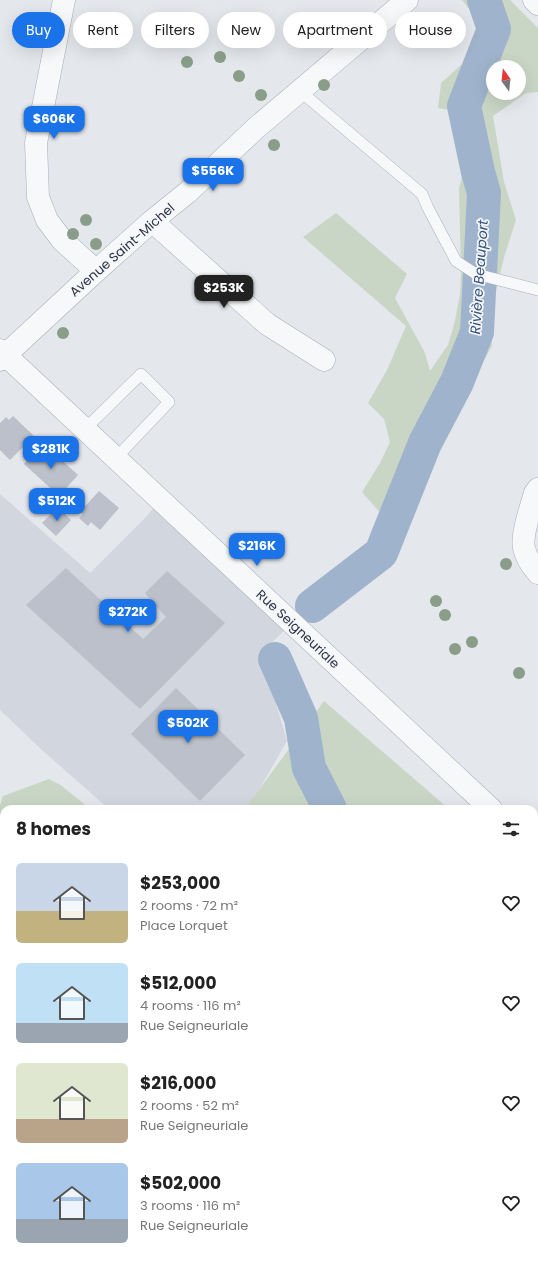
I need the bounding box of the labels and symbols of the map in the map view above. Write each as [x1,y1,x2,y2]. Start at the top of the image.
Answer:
north arrow [486,60,526,100]
pin: $606K [26,106,82,140]
pin: $556K [185,158,241,192]
street label: Avenue Saint-Michel [65,199,179,301]
water label: Rivière Beauport [465,218,493,335]
pin: $253K [196,275,252,309]
pin: $281K [23,436,79,470]
pin: $512K [29,488,85,522]
pin: $216K [229,533,285,567]
street label: Rue Seigneuriale [252,585,344,673]
pin: $272K [100,599,156,633]
pin: $502K [160,710,216,744]

